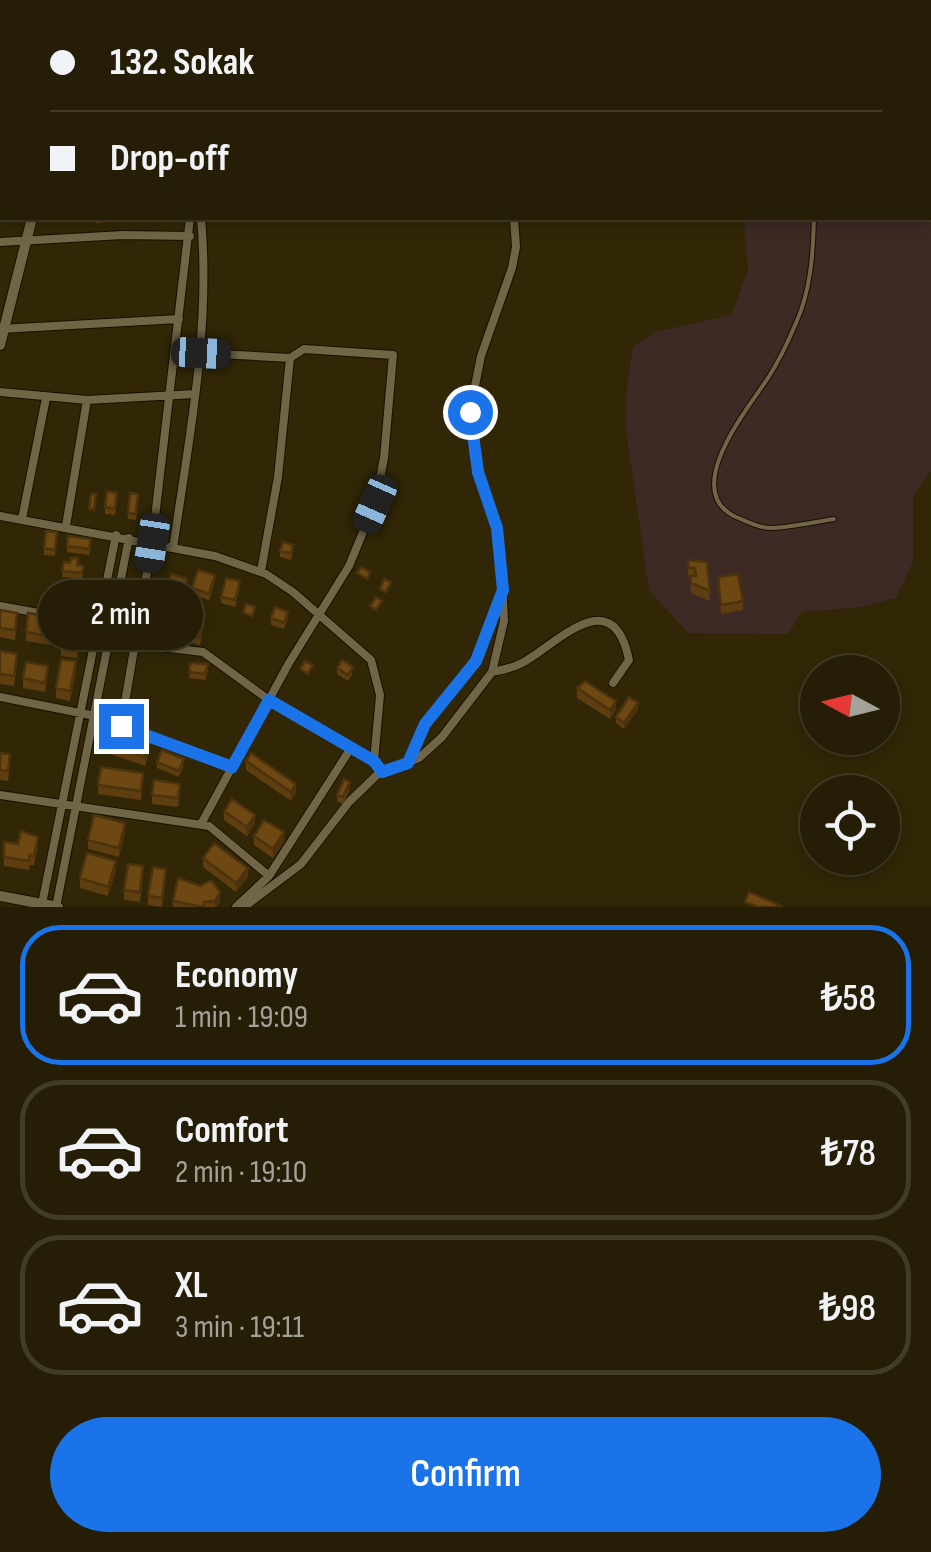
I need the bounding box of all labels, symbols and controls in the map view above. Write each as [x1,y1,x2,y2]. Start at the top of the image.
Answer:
text: 132. Sokak [110,40,254,85]
text: Drop-off [110,136,229,181]
car [170,336,232,370]
route start [448,390,493,435]
car [349,470,401,538]
car [132,511,172,575]
callout: 2 min [38,581,204,651]
text: 2 min [91,595,150,634]
north arrow [800,655,900,755]
map controls [800,655,900,875]
route end [99,704,144,749]
button: locate [800,775,900,875]
icon: car [55,950,145,1040]
text: Economy [175,953,298,998]
text: ₺58 [821,976,876,1021]
text: 1 min · 19:09 [175,998,308,1037]
icon: car [55,1105,145,1195]
text: Comfort [175,1108,289,1153]
text: ₺78 [821,1131,876,1176]
text: 2 min · 19:10 [175,1153,307,1192]
icon: car [55,1260,145,1350]
text: XL [175,1263,208,1308]
text: ₺98 [819,1286,876,1331]
text: 3 min · 19:11 [175,1308,304,1347]
button: Confirm [50,1417,881,1532]

